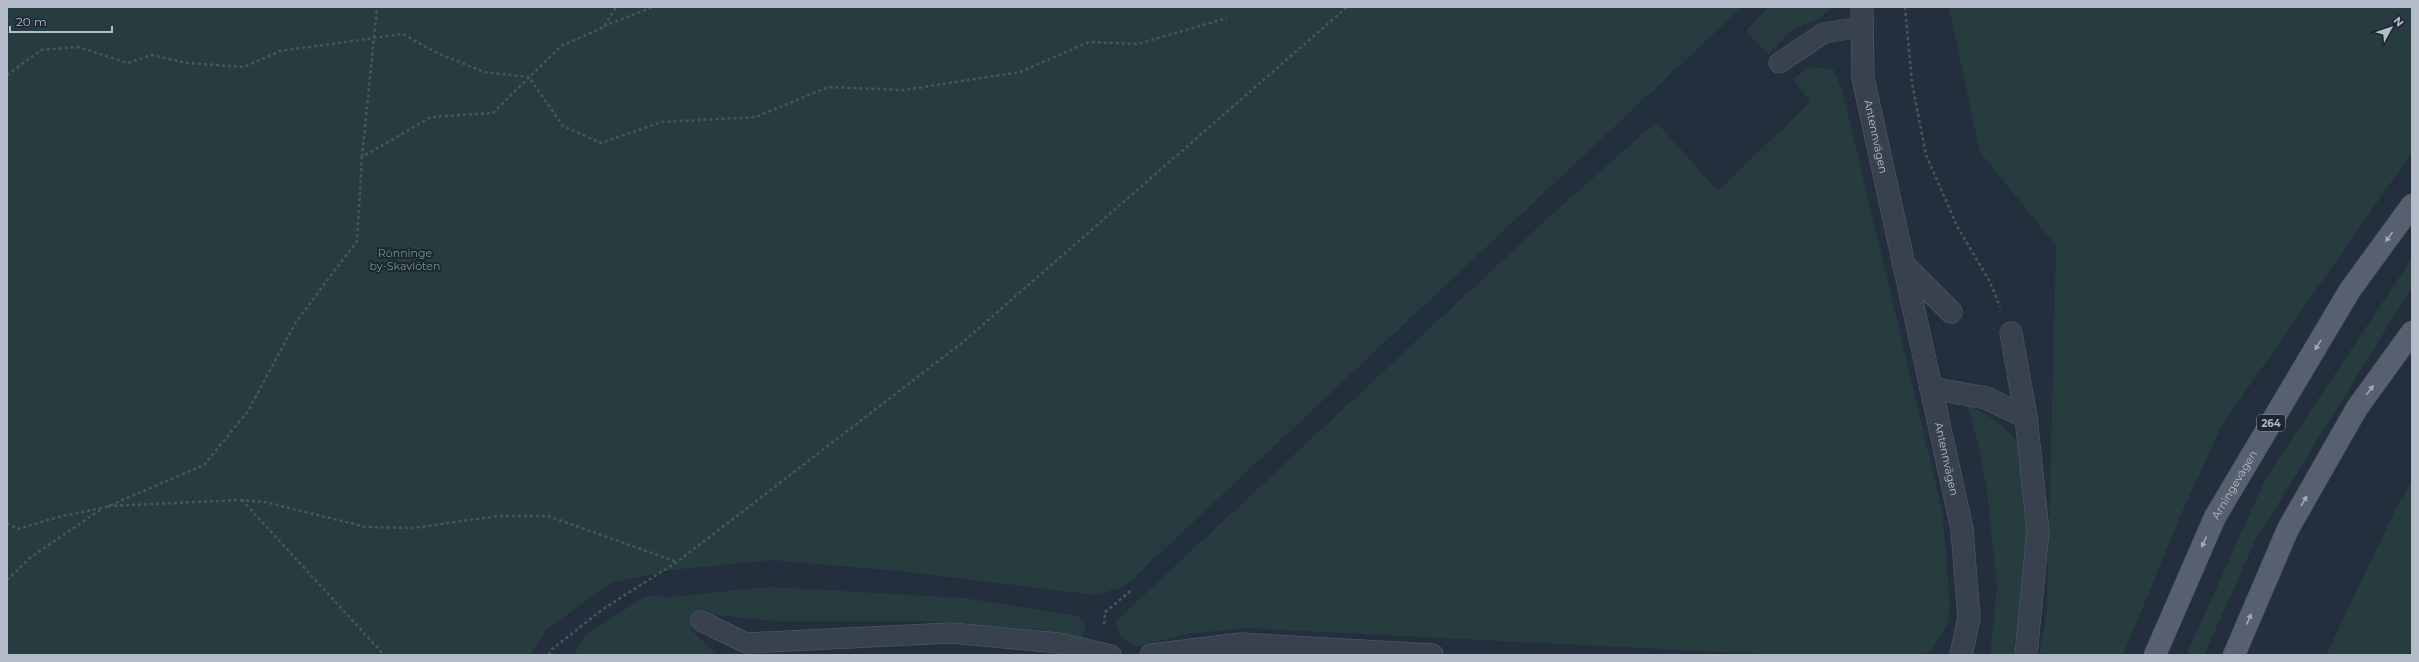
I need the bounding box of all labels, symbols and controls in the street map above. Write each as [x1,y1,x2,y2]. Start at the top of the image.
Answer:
scale bar [10,8,112,34]
north arrow [2371,8,2411,48]
text: 20 m [16,14,47,29]
text: N [2390,14,2407,29]
street label: Antennvägen [1861,99,1891,175]
one-way arrow [2385,231,2393,242]
park label: Rönninge by-Skavlöten [370,246,440,273]
one-way arrow [2314,339,2321,351]
one-way arrow [2366,384,2374,395]
road number: 264 [2257,415,2285,431]
street label: Antennvägen [1932,421,1961,497]
street label: Arningevägen [2208,448,2260,522]
one-way arrow [2300,495,2307,507]
one-way arrow [2201,537,2207,548]
one-way arrow [2246,614,2252,625]

